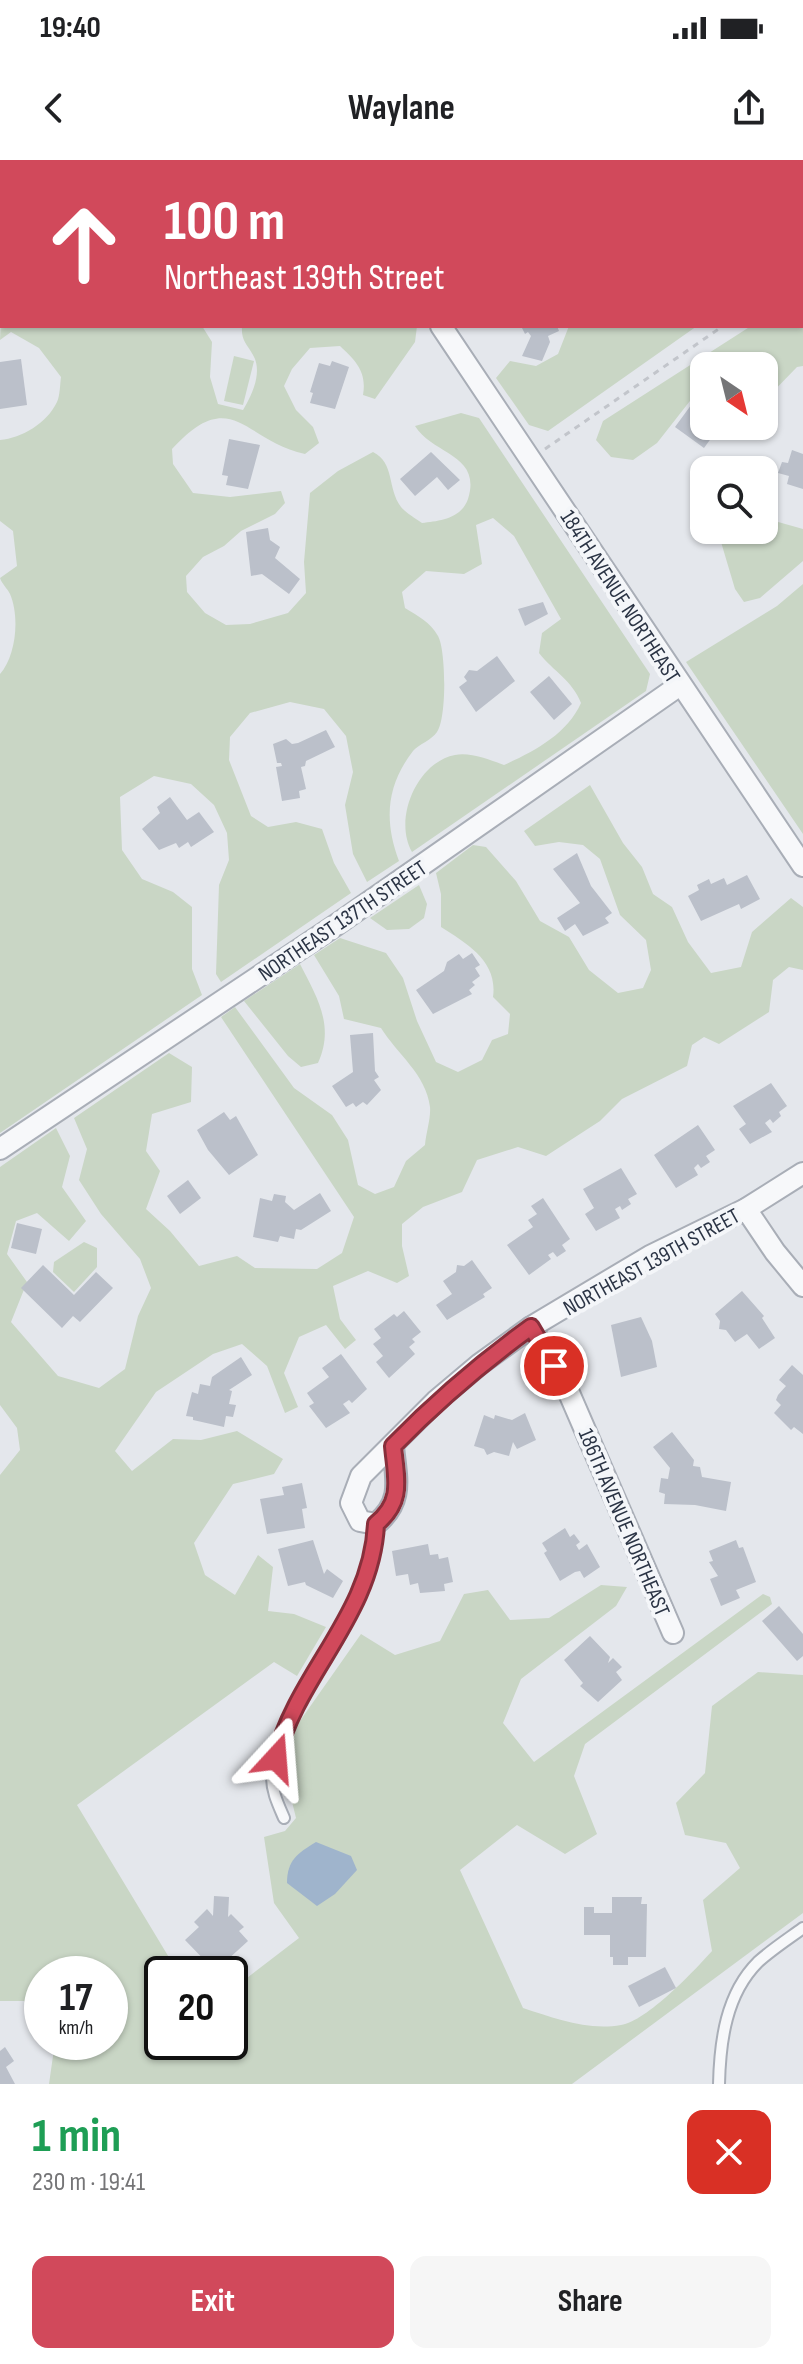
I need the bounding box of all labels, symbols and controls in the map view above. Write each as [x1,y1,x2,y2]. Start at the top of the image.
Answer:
text: 19:40 [40,10,101,46]
icon: back [32,86,76,130]
icon: share [727,86,771,130]
text: Waylane [348,87,455,130]
text: 100 m [164,189,285,256]
icon: ahead [32,192,136,296]
text: Northeast 139th Street [164,257,444,300]
north arrow [690,352,778,440]
map controls [690,352,778,544]
button: search [690,456,778,544]
street label: 184TH AVENUE NORTHEAST [554,505,686,688]
street label: NORTHEAST 137TH STREET [253,855,432,988]
street label: NORTHEAST 139TH STREET [559,1203,745,1322]
pin [520,1332,588,1400]
icon: arrive [532,1344,576,1388]
street label: 186TH AVENUE NORTHEAST [572,1425,675,1621]
position arrow [234,1716,318,1800]
speed limit sign: 20 [144,1956,248,2060]
text: 17 [60,1974,92,2022]
text: km/h [59,2016,93,2040]
text: 1 min [32,2108,121,2165]
button: close [687,2110,771,2194]
text: 230 m · 19:41 [32,2167,145,2198]
button: Exit [32,2256,394,2348]
button: Share [410,2256,771,2348]

